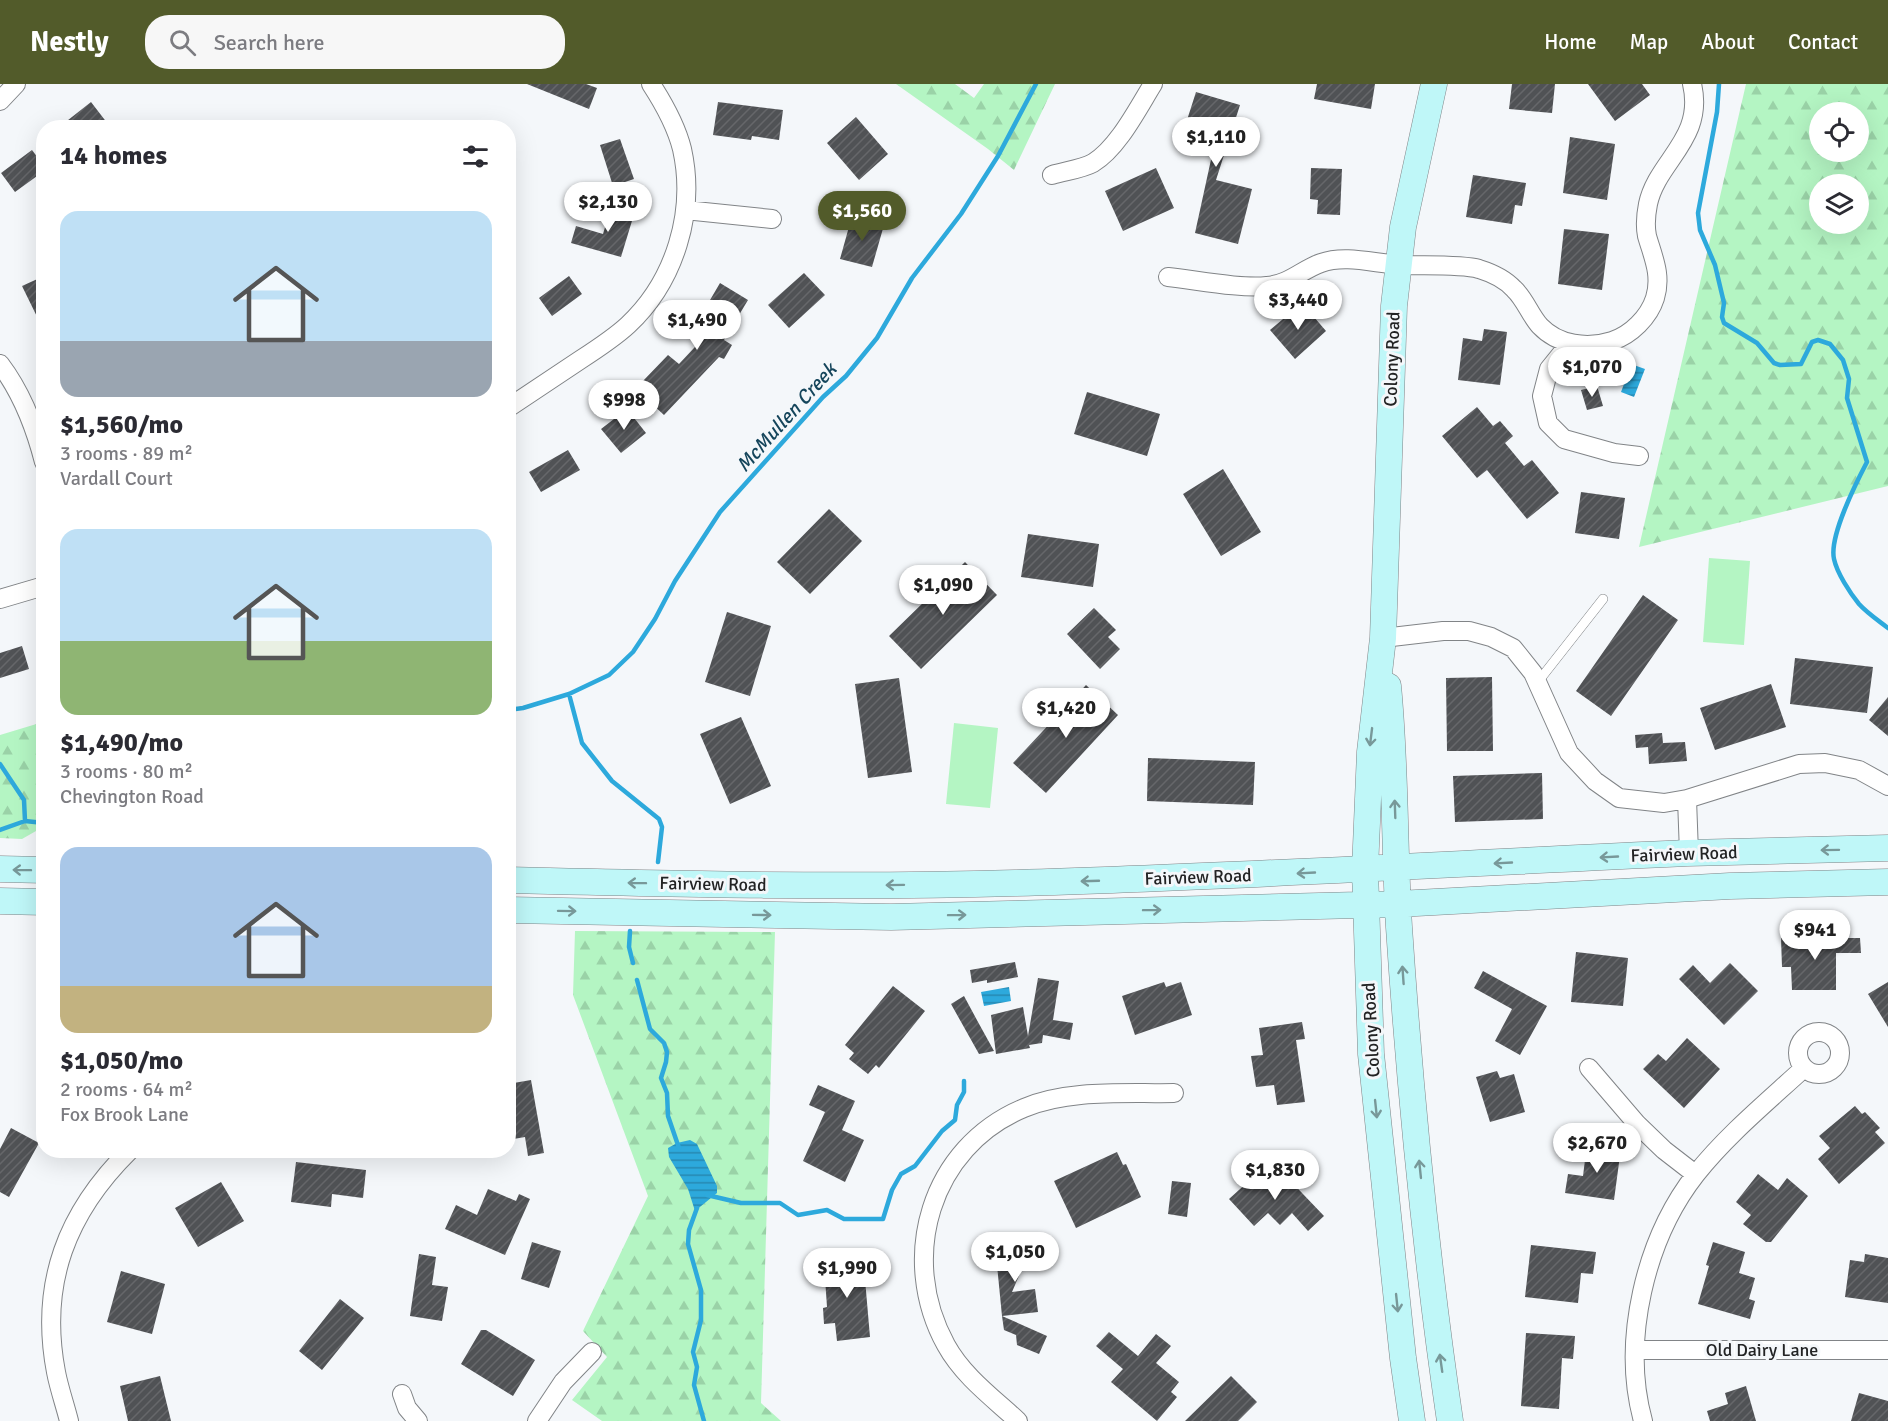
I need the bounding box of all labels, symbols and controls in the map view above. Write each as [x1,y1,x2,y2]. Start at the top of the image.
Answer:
search box [145,15,565,69]
text: Nestly [30,25,109,59]
icon: search [166,26,199,59]
text: Search here [214,29,325,56]
text: Home [1544,29,1597,55]
text: Map [1630,29,1668,55]
text: About [1701,29,1755,55]
text: Contact [1788,29,1858,55]
map controls [1809,102,1869,234]
button: locate [1809,102,1869,162]
pin: $1,110 [1167,117,1265,168]
text: $1,110 [1186,124,1246,149]
text: 14 homes [60,140,167,172]
icon: filters [459,140,492,173]
button: layers [1809,174,1869,234]
pin: $2,130 [559,182,657,233]
text: $2,130 [578,189,638,214]
pin: $1,560 [813,191,911,242]
text: $1,560 [832,198,892,223]
icon: home [222,250,330,358]
pin: $3,440 [1249,280,1347,331]
text: $3,440 [1268,287,1328,312]
pin: $1,490 [648,300,746,351]
text: $1,490 [667,307,727,332]
street label: Colony Road [1379,311,1405,407]
pin: $1,070 [1543,347,1641,398]
text: $1,070 [1562,354,1622,379]
water label: McMullen Creek [731,356,843,477]
pin: $998 [588,380,660,431]
text: $998 [602,387,646,412]
text: $1,560/mo [60,409,183,441]
text: 3 rooms · 89 m² [60,441,193,466]
text: Vardall Court [60,466,173,491]
pin: $1,090 [894,565,992,616]
icon: home [222,568,330,676]
text: $1,090 [913,572,973,597]
pin: $1,420 [1017,688,1115,739]
text: $1,420 [1036,695,1096,720]
text: $1,490/mo [60,727,183,759]
one-way arrow [1366,727,1377,747]
text: 3 rooms · 80 m² [60,759,193,784]
text: Chevington Road [60,784,204,809]
one-way arrow [1389,800,1401,820]
street label: Fairview Road [1630,841,1738,867]
one-way arrow [1820,844,1840,855]
one-way arrow [1600,852,1620,863]
one-way arrow [1493,857,1513,868]
one-way arrow [12,864,32,876]
street label: Fairview Road [1144,864,1252,890]
one-way arrow [1297,867,1317,878]
street label: Fairview Road [659,872,767,896]
one-way arrow [1081,875,1101,886]
one-way arrow [628,877,648,889]
one-way arrow [886,879,906,891]
icon: home [222,886,330,994]
one-way arrow [556,905,576,917]
one-way arrow [1141,905,1161,916]
one-way arrow [751,909,771,920]
one-way arrow [946,909,966,921]
pin: $941 [1779,910,1851,961]
text: $941 [1793,917,1837,942]
one-way arrow [1397,966,1408,986]
street label: Colony Road [1358,982,1384,1078]
text: $1,050/mo [60,1045,183,1077]
text: 2 rooms · 64 m² [60,1077,193,1102]
one-way arrow [1371,1099,1382,1119]
text: Fox Brook Lane [60,1102,189,1127]
pin: $2,670 [1548,1123,1646,1174]
text: $2,670 [1567,1130,1627,1155]
pin: $1,830 [1226,1150,1324,1201]
text: $1,830 [1245,1157,1305,1182]
one-way arrow [1414,1160,1425,1180]
pin: $1,050 [966,1232,1064,1283]
text: $1,050 [985,1239,1045,1264]
pin: $1,990 [798,1248,896,1299]
text: $1,990 [817,1255,877,1280]
one-way arrow [1392,1293,1403,1312]
street label: Old Dairy Lane [1706,1339,1818,1361]
one-way arrow [1436,1354,1447,1374]

